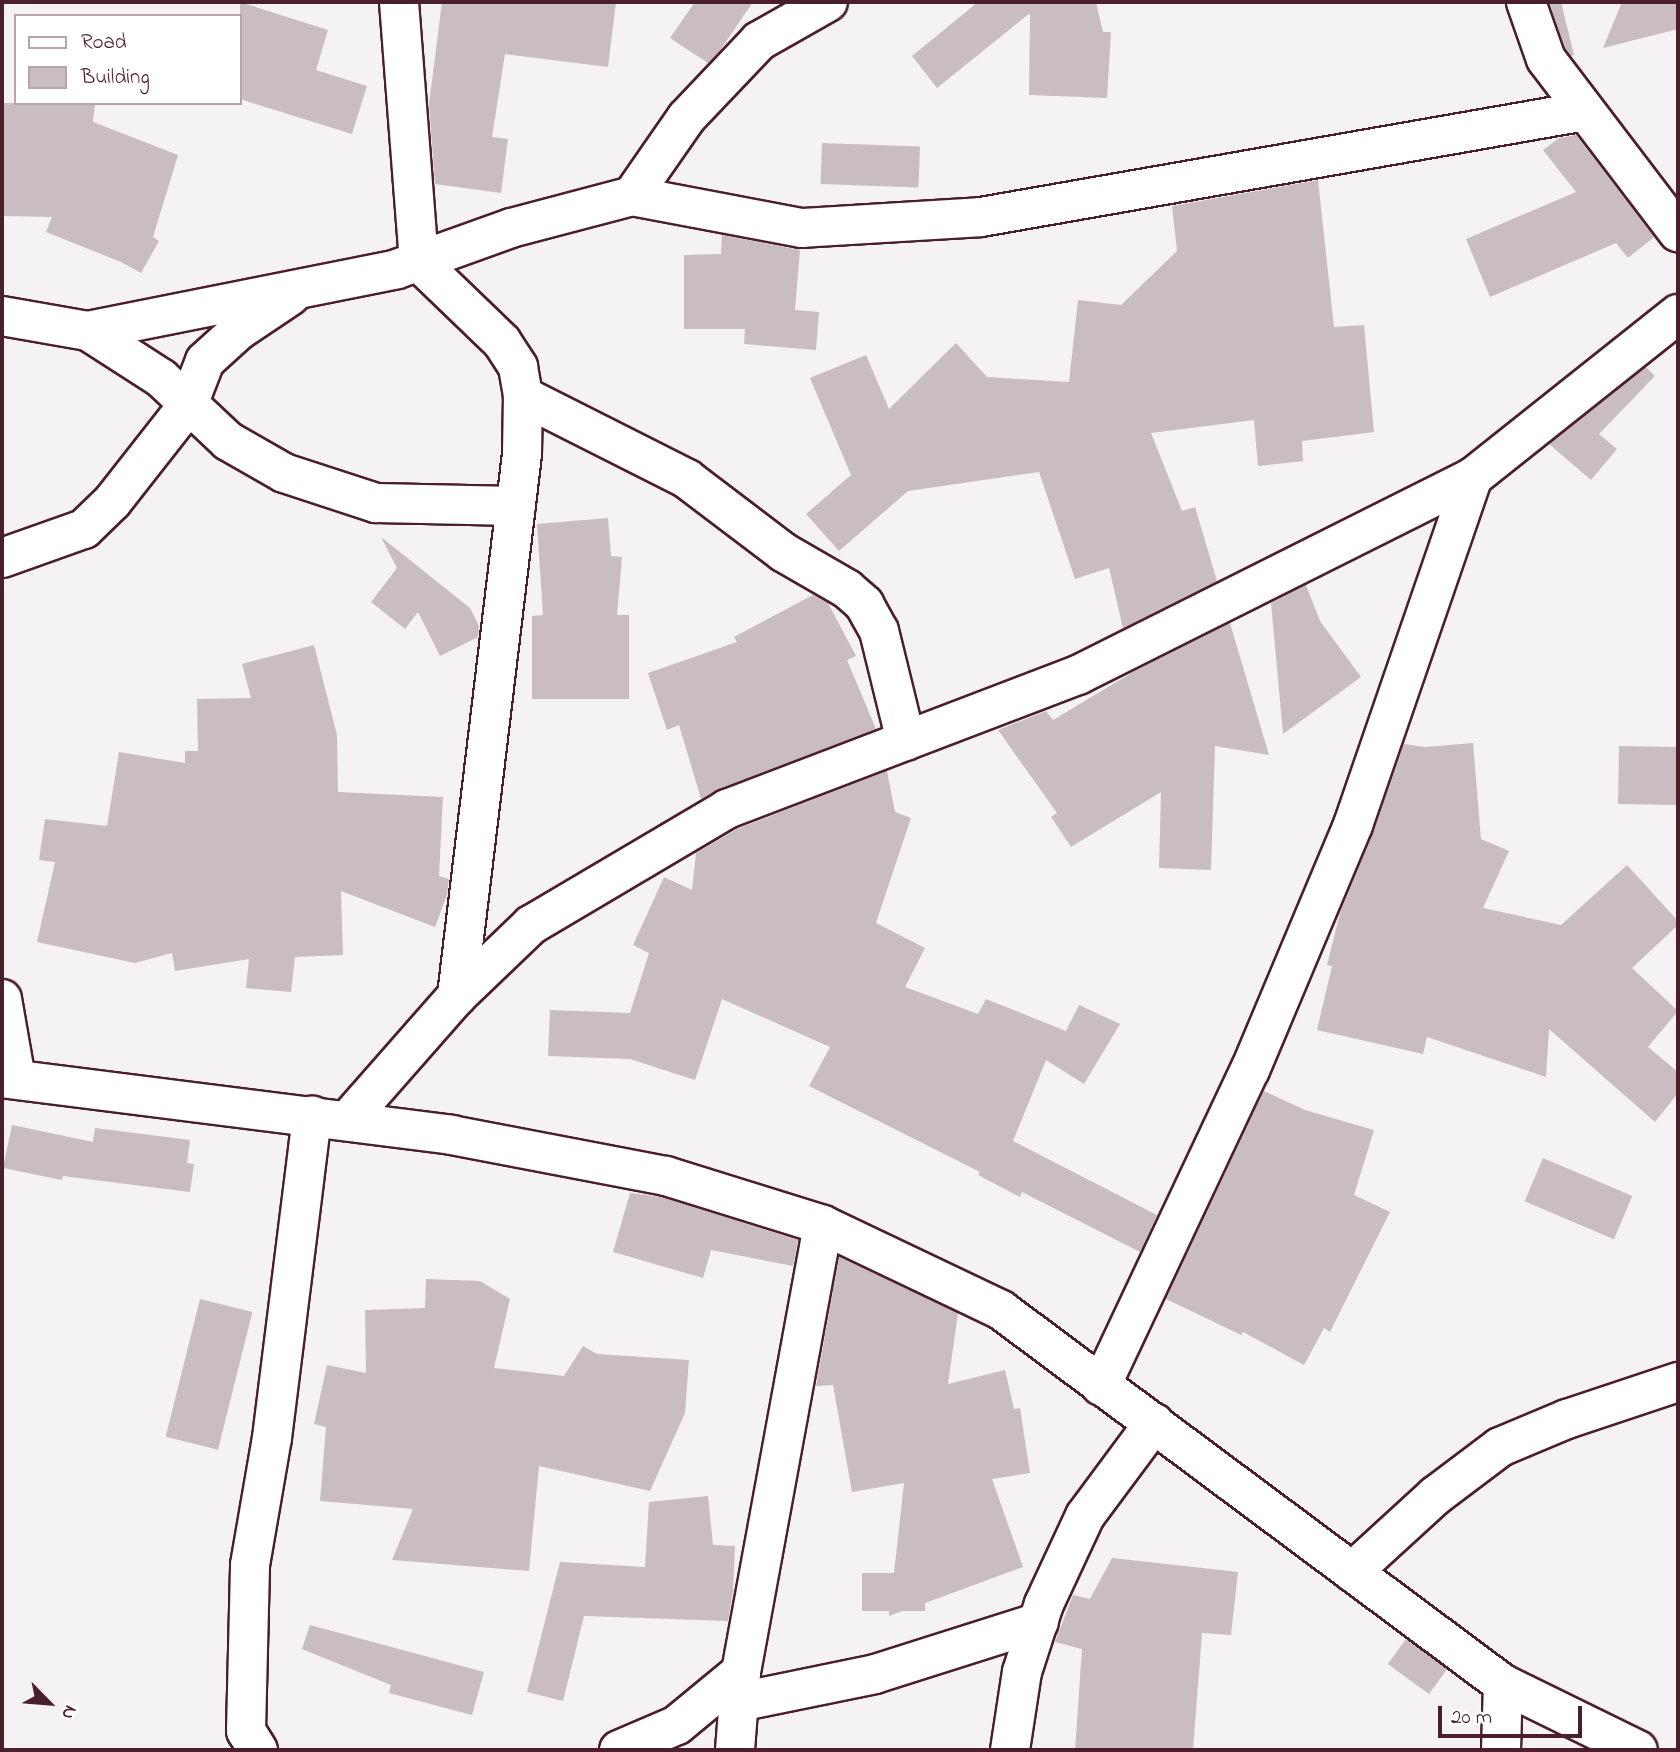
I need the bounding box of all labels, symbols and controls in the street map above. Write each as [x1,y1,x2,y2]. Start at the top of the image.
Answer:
legend [14,14,242,105]
text: Road [81,28,127,58]
text: Building [81,63,150,93]
north arrow [14,1668,84,1738]
scale bar [1442,1692,1586,1736]
text: N [54,1701,83,1724]
text: 20 m [1451,1703,1492,1733]

